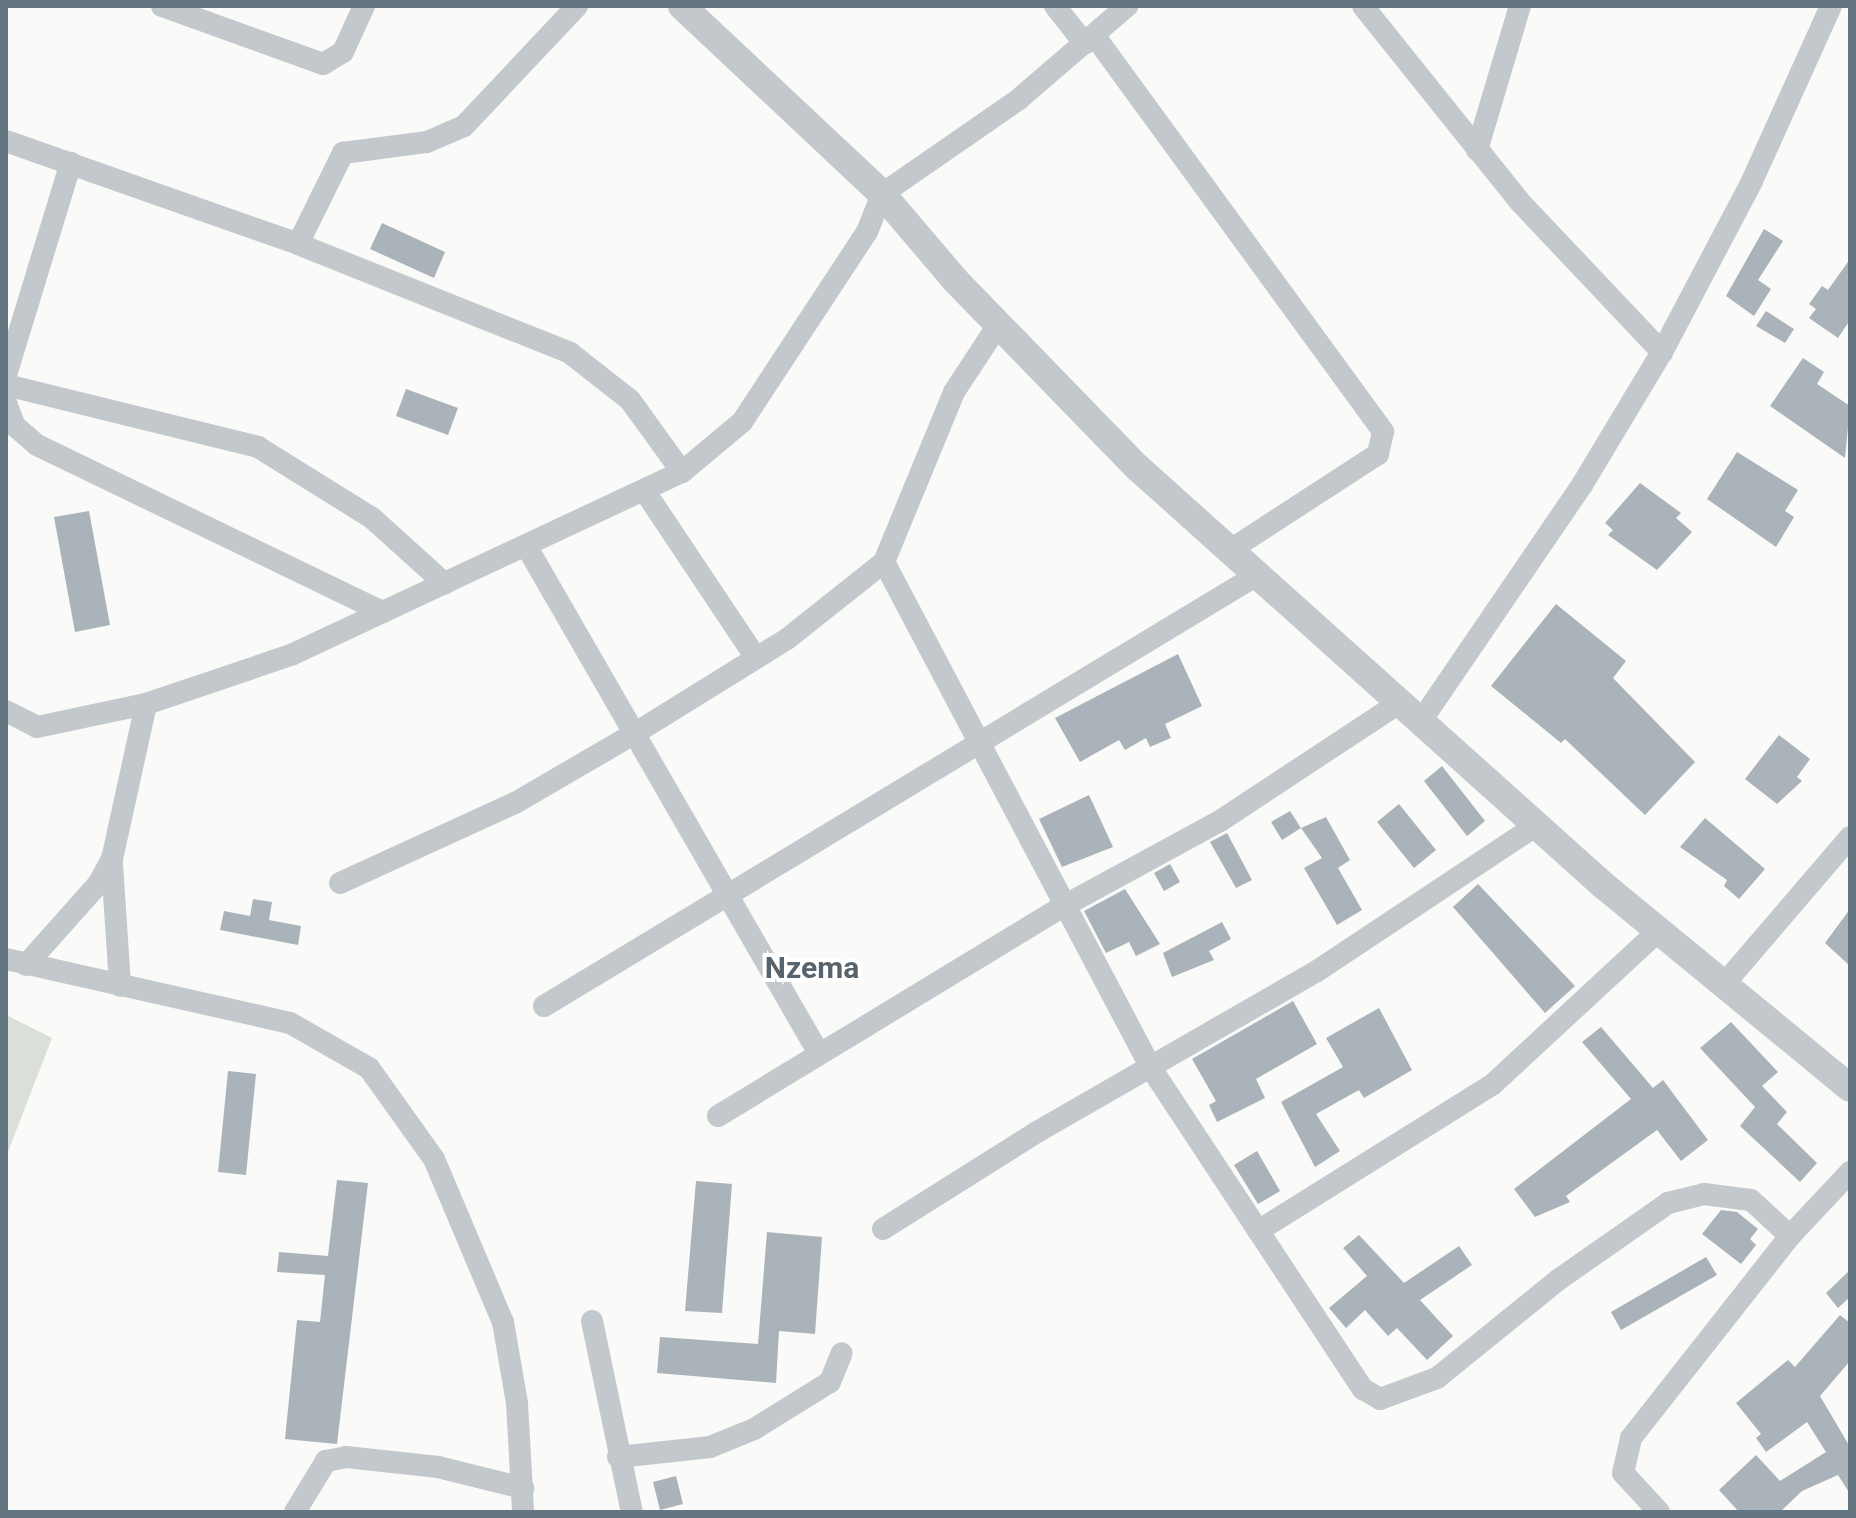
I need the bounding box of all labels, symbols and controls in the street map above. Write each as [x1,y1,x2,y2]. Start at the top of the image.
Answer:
district label: Nzema [765,950,859,986]

